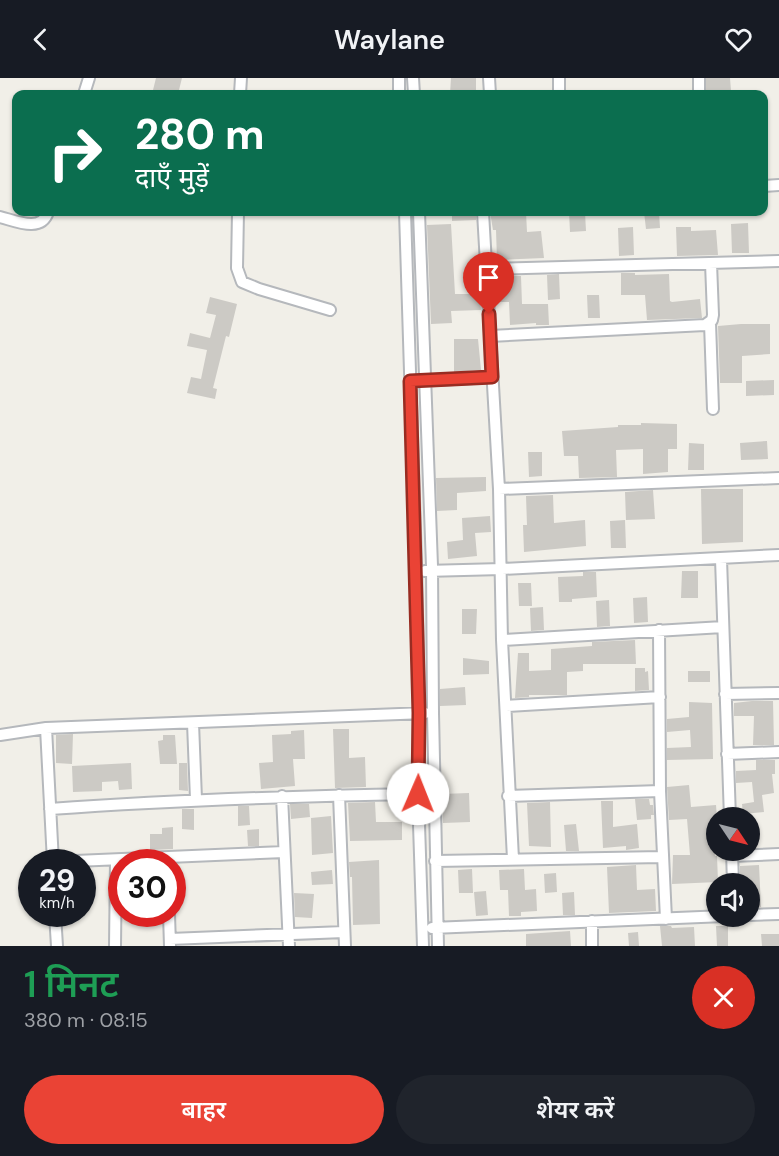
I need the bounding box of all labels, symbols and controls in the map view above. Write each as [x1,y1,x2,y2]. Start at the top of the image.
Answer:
text: Waylane [334,22,445,57]
icon: back [24,23,57,56]
icon: heart [722,23,755,56]
text: 280 m [135,107,265,162]
icon: right [36,114,114,192]
text: दाएँ मुड़ें [135,160,209,195]
pin [463,252,514,314]
icon: arrive [472,261,505,294]
position arrow [386,762,450,826]
north arrow [706,807,760,861]
map controls [706,807,760,927]
speed limit sign: 30 [108,849,186,927]
text: 29 [39,861,75,900]
button: sound [706,873,760,927]
text: km/h [39,893,75,913]
text: 1 मिनट [24,961,118,1008]
button: close [692,966,755,1029]
text: 380 m · 08:15 [24,1007,148,1033]
button: बाहर [24,1075,384,1144]
button: शेयर करें [396,1075,755,1144]

